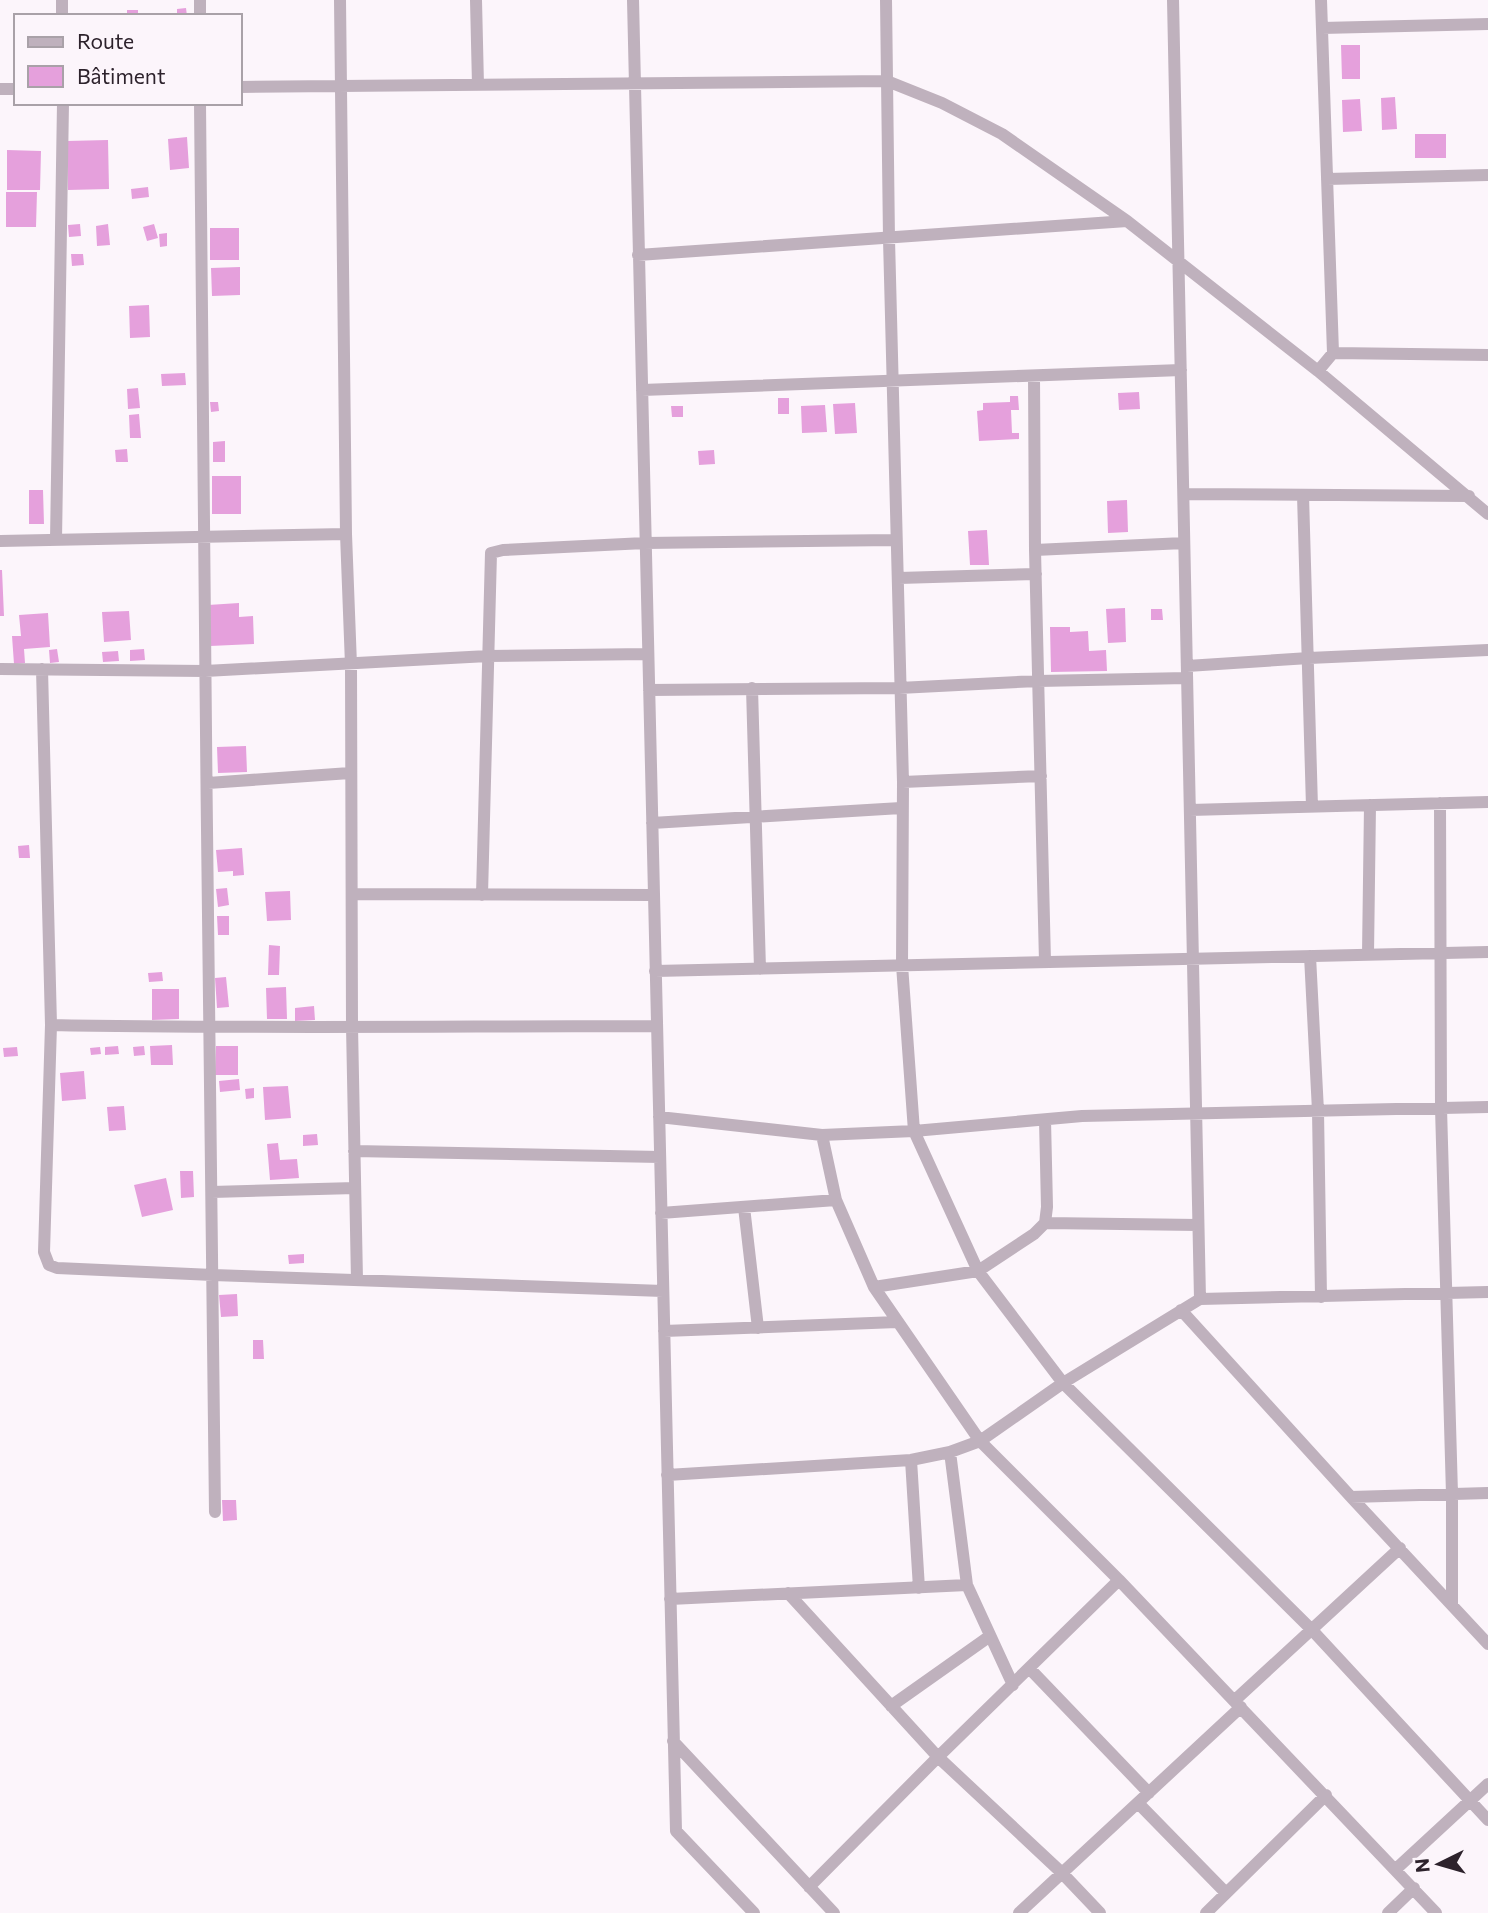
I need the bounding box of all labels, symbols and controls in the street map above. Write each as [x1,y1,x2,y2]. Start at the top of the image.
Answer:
legend [14,14,242,105]
text: Route [77,28,134,53]
text: Bâtiment [77,63,166,88]
north arrow [1404,1829,1474,1899]
text: N [1409,1857,1434,1874]

